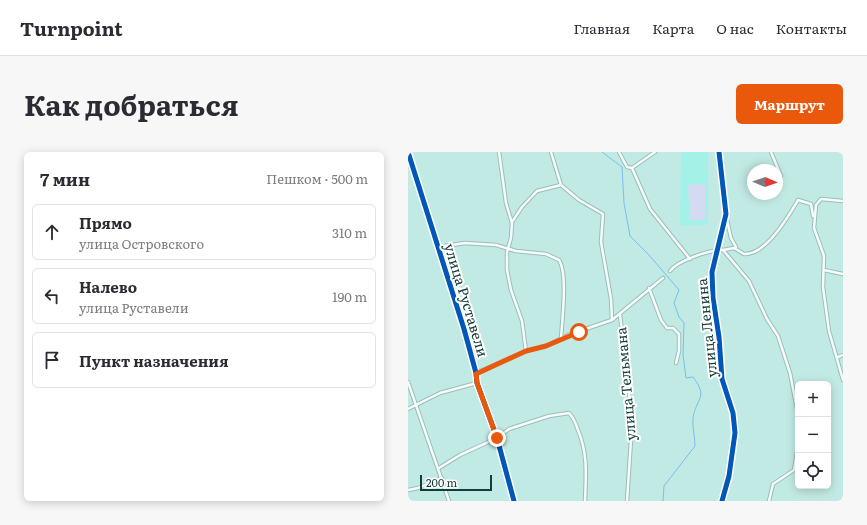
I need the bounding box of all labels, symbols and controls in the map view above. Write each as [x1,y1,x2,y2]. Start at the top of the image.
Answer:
text: Turnpoint [20,14,123,42]
text: Главная [574,18,630,38]
text: Карта [652,18,694,38]
text: О нас [716,18,754,38]
text: Контакты [776,18,847,38]
text: Как добраться [24,83,239,125]
button: Маршрут [736,84,843,124]
north arrow [747,164,783,200]
text: 7 мин [40,166,90,191]
text: Пешком · 500 m [266,169,368,188]
text: Прямо [79,211,132,234]
icon: ahead [41,221,63,243]
text: 310 m [332,223,367,242]
text: улица Островского [79,234,204,253]
street label: улица Руставели [440,241,494,359]
text: Налево [79,275,137,298]
street label: улица Ленина [691,277,721,379]
icon: left [41,285,63,307]
text: 190 m [332,287,367,306]
text: улица Руставели [79,298,189,317]
route start [570,323,588,341]
street label: улица Тельмана [610,326,640,442]
icon: arrive [41,349,63,371]
text: Пункт назначения [79,349,229,372]
map controls [795,381,831,489]
button: + [795,381,831,417]
button: − [795,417,831,453]
route end [488,429,506,447]
button: locate [795,453,831,489]
scale bar [420,473,492,492]
text: 200 m [426,474,457,490]

